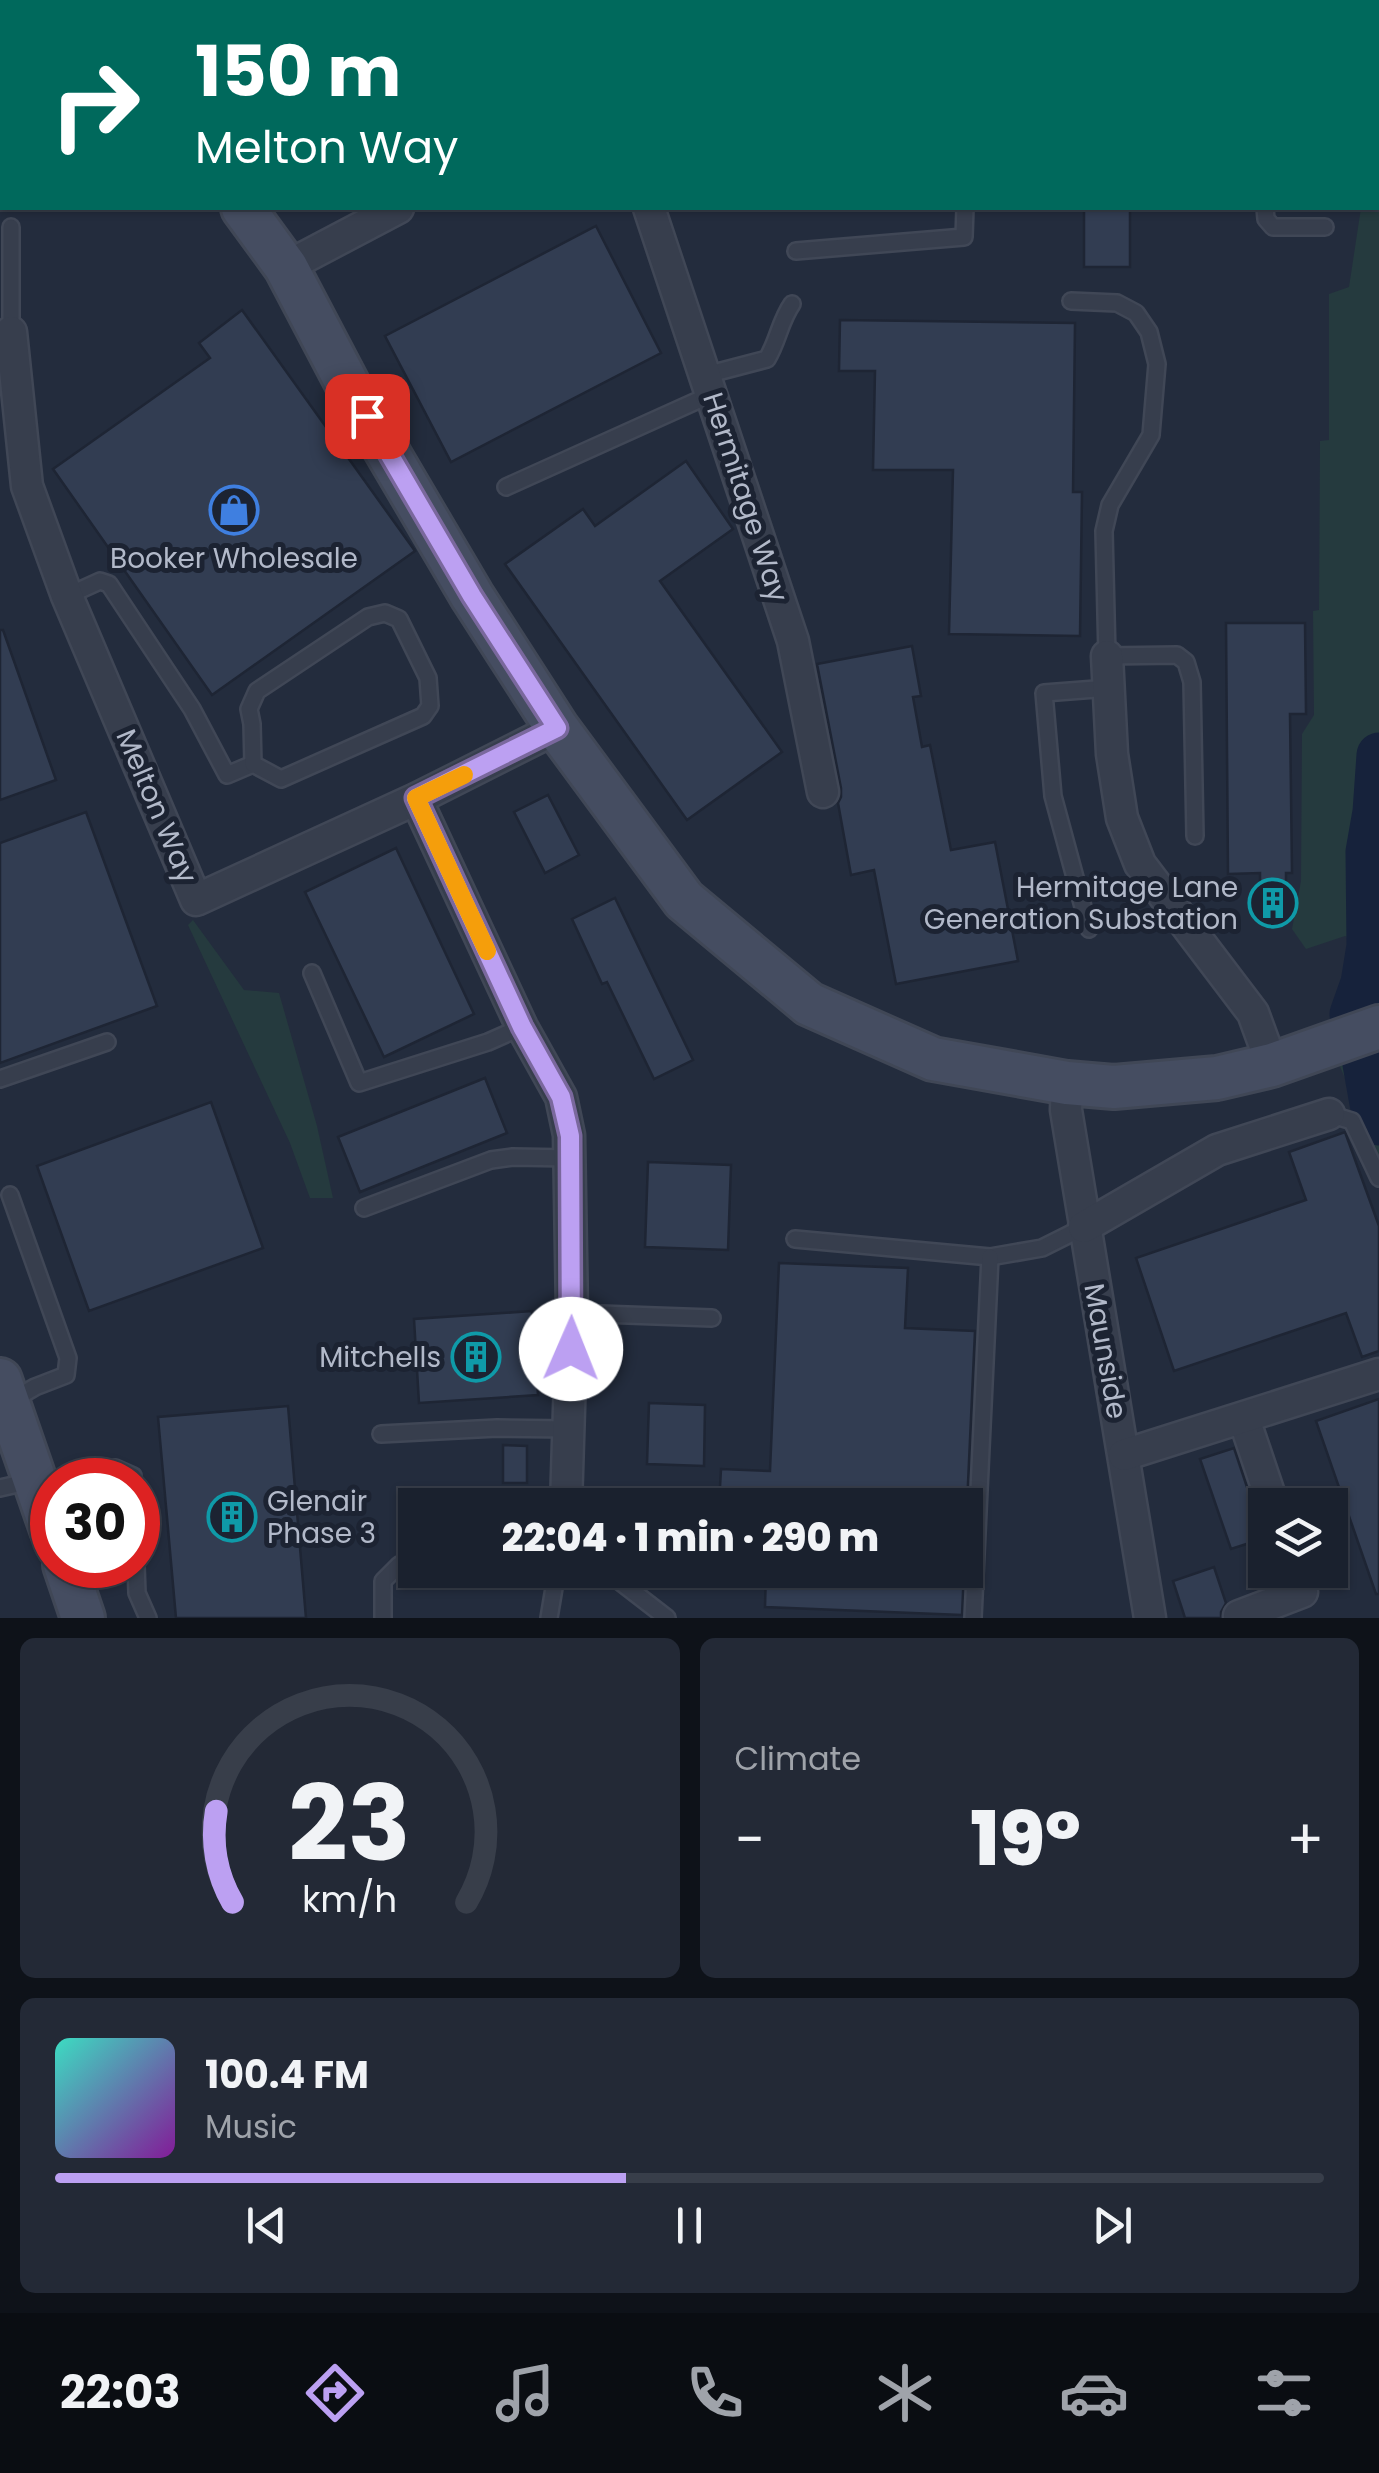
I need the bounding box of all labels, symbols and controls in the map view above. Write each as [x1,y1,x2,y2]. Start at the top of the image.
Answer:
text: 150 m [195,22,401,121]
icon: right [30,40,160,170]
text: Melton Way [195,116,458,179]
pin [325,374,410,459]
street label: Hermitage Way [693,388,798,607]
icon: arrive [340,389,395,444]
shop icon: Booker Wholesale [208,484,260,536]
place label: Booker Wholesale [110,539,358,578]
street label: Melton Way [107,723,207,889]
place label: Hermitage Lane Generation Substation [924,868,1238,939]
building icon: Hermitage Lane Generation Substation [1247,877,1299,929]
street label: Maunside [1074,1280,1137,1422]
position arrow [519,1297,623,1401]
building icon: Mitchells [450,1331,502,1383]
place label: Mitchells [319,1338,441,1377]
speed limit sign: 30 [30,1458,160,1588]
place label: Glenair Phase 3 [267,1482,376,1553]
map controls [1248,1488,1348,1588]
button: layers [1248,1488,1348,1588]
building icon: Glenair Phase 3 [206,1491,258,1543]
text: 22:04 · 1 min · 290 m [502,1511,879,1564]
text: Climate [735,1736,861,1781]
text: 23 [289,1751,411,1896]
text: 19° [970,1786,1081,1891]
text: − [735,1801,765,1878]
text: + [1286,1801,1324,1878]
text: km/h [302,1874,397,1925]
text: 100.4 FM [205,2048,369,2101]
text: Music [205,2104,297,2149]
icon: previous [239,2198,294,2253]
icon: pause [662,2198,717,2253]
icon: next [1085,2198,1140,2253]
icon: directions [300,2358,370,2428]
icon: music [490,2358,560,2428]
icon: phone [680,2358,750,2428]
icon: climate [870,2358,940,2428]
icon: car [1059,2358,1129,2428]
icon: filters [1249,2358,1319,2428]
text: 22:03 [60,2361,181,2424]

